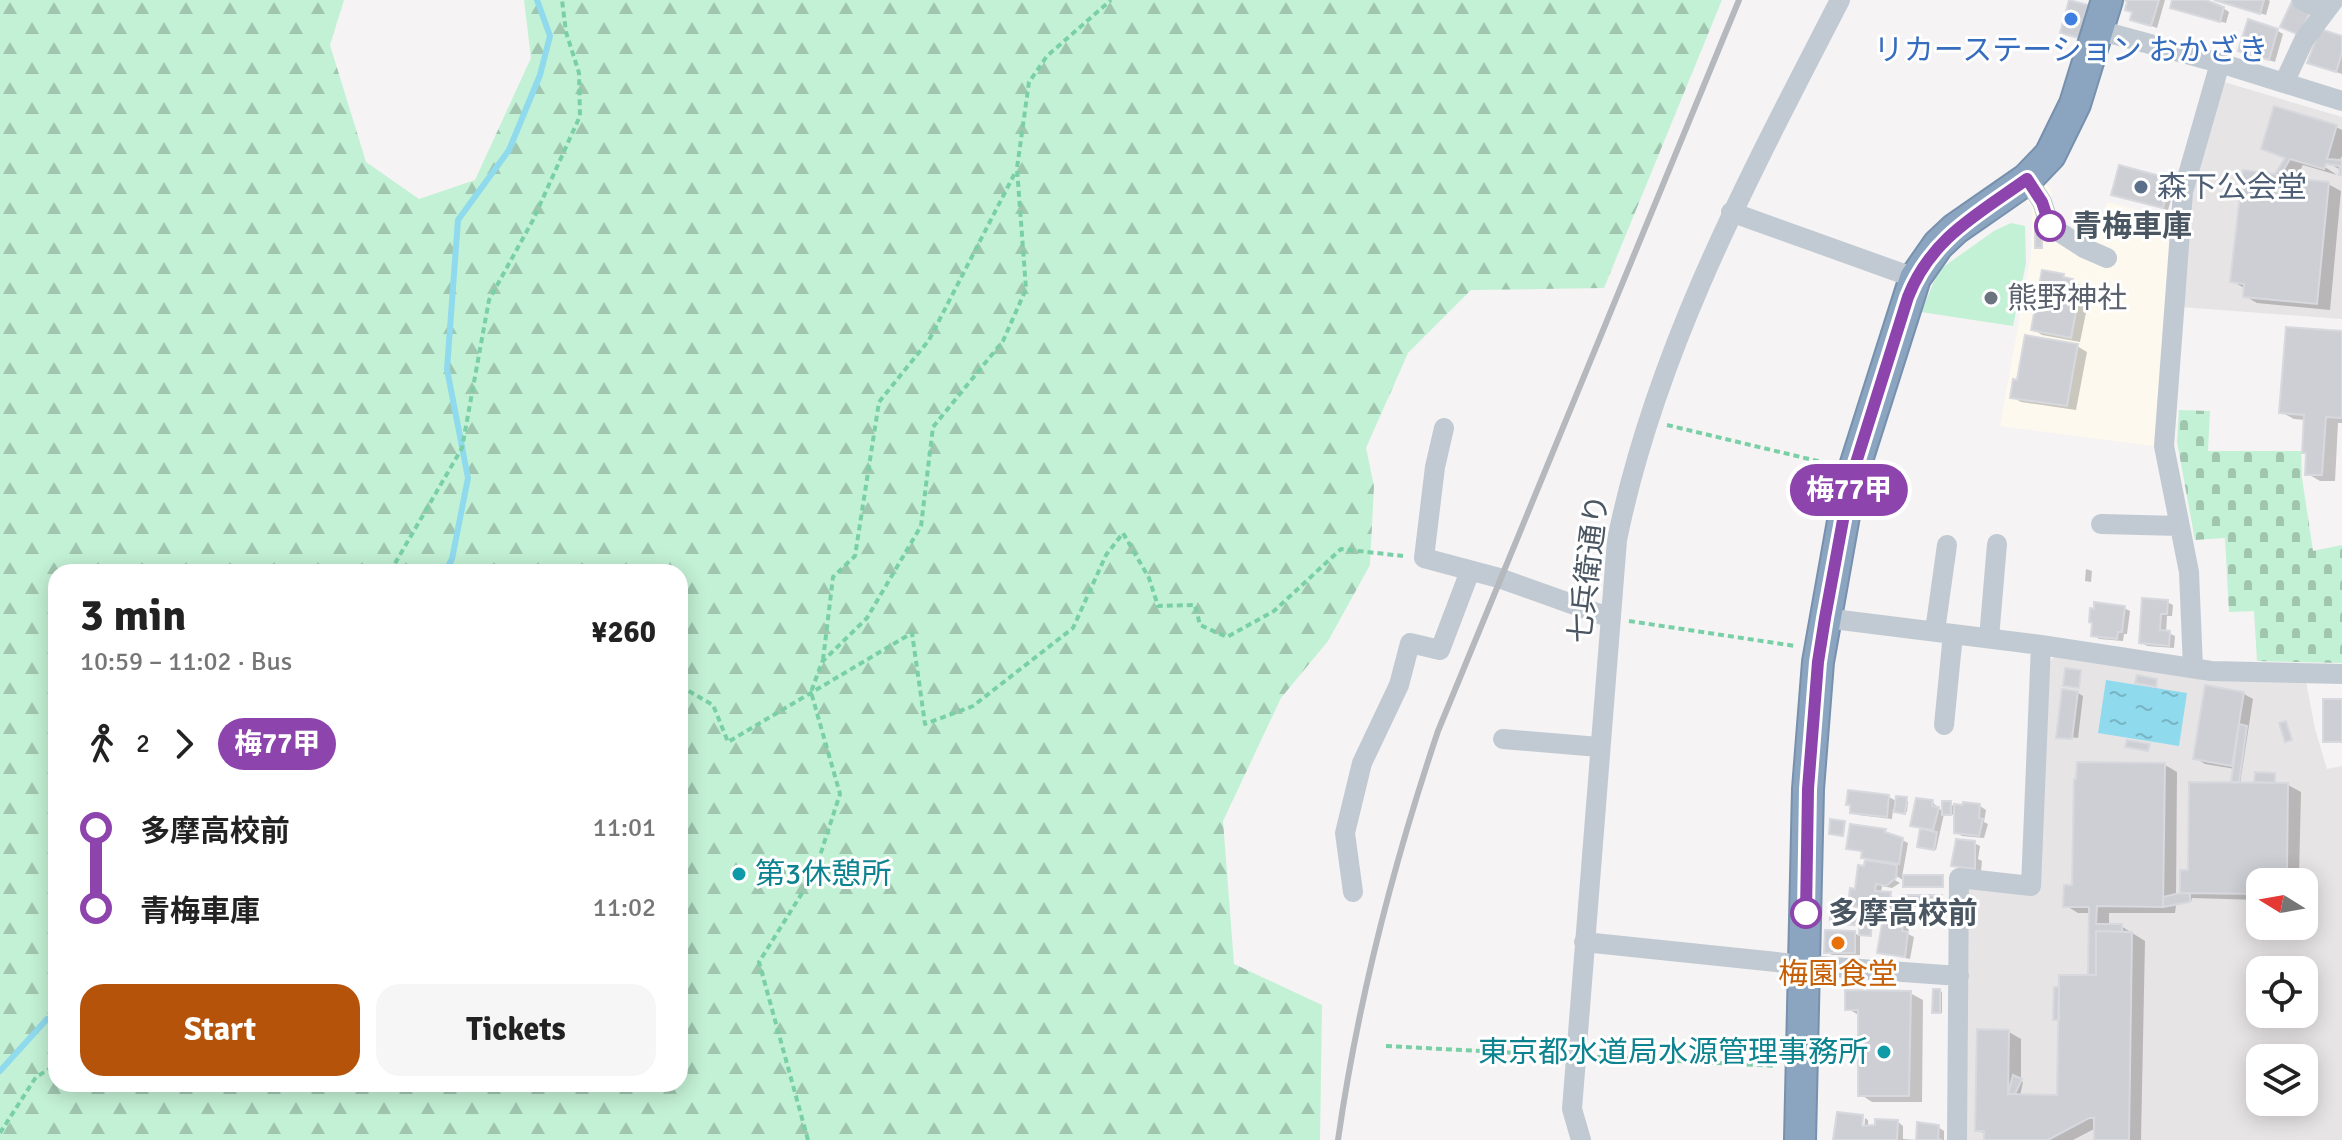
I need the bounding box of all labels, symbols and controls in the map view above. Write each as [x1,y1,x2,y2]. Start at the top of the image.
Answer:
marker: リカーステーション おかざき [2062,10,2080,28]
place label: リカーステーション おかざき [1874,32,2268,69]
place label: 森下公会堂 [2157,169,2307,206]
marker: 森下公会堂 [2132,178,2150,196]
place label: 青梅車庫 [2072,208,2192,245]
marker: 青梅車庫 [2035,211,2065,241]
place label: 熊野神社 [2007,280,2127,317]
marker: 熊野神社 [1982,289,2000,307]
line badge: 梅77甲 [1793,464,1905,516]
text: 梅77甲 [1806,473,1892,507]
street label: 七兵衛通り [1561,492,1617,646]
text: 3 min [80,589,186,643]
text: ¥260 [591,614,656,651]
text: 10:59 – 11:02 · Bus [80,646,292,678]
icon: walk [80,722,124,766]
icon: forward [162,722,206,766]
text: 梅77甲 [234,727,320,761]
text: 2 [136,728,150,760]
text: 11:01 [593,812,656,844]
text: 多摩高校前 [140,813,290,850]
place label: 第3休憩所 [755,856,891,893]
marker: 第3休憩所 [730,865,748,883]
north arrow [2246,868,2318,940]
map controls [2246,868,2318,1116]
text: 11:02 [593,892,656,924]
text: 青梅車庫 [140,893,260,930]
place label: 多摩高校前 [1828,895,1978,932]
marker: 多摩高校前 [1791,898,1821,928]
marker: 梅園食堂 [1829,934,1847,952]
place label: 梅園食堂 [1778,956,1898,993]
button: locate [2246,956,2318,1028]
button: Start [80,984,360,1076]
button: Tickets [376,984,656,1076]
place label: 東京都水道局水源管理事務所 [1478,1034,1868,1071]
marker: 東京都水道局水源管理事務所 [1875,1043,1893,1061]
button: layers [2246,1044,2318,1116]

